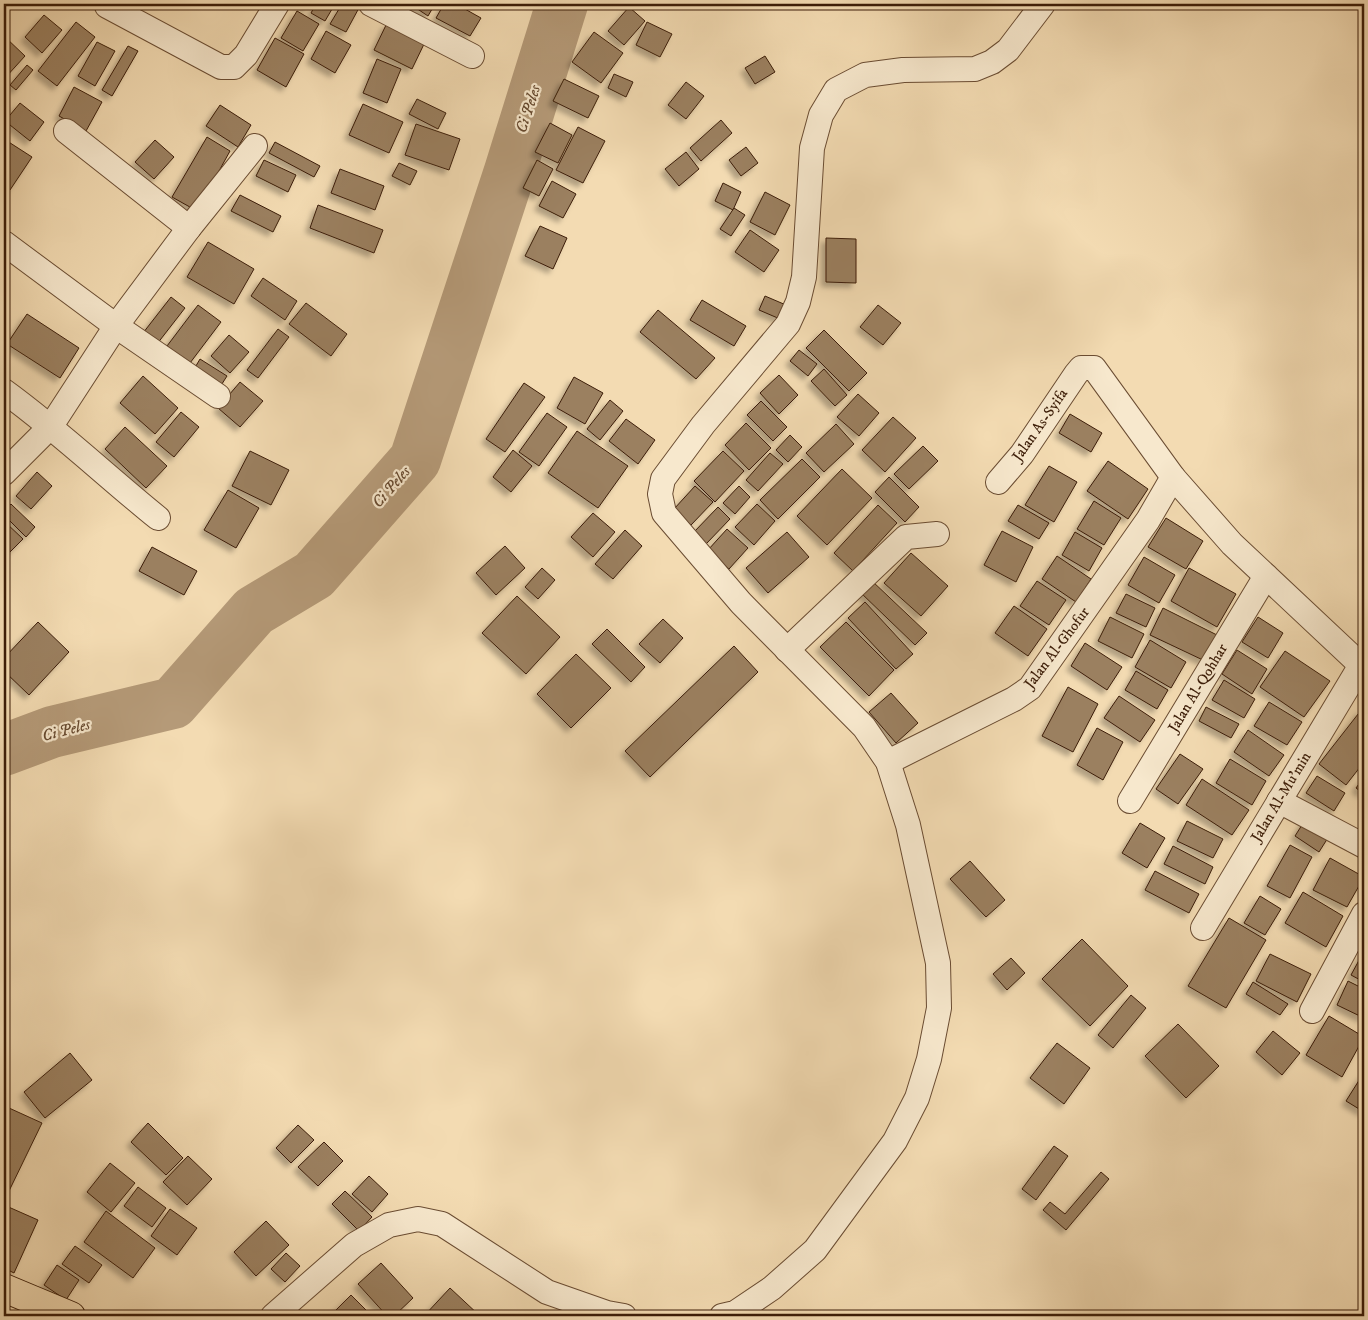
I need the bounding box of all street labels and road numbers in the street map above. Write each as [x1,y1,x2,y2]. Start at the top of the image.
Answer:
street label: Jalan As-Syifa [1007,384,1072,467]
street label: Jalan Al-Ghofur [1019,603,1094,694]
street label: Jalan Al-Qohhar [1163,640,1232,738]
street label: Jalan Al-Mu'min [1246,748,1315,847]

